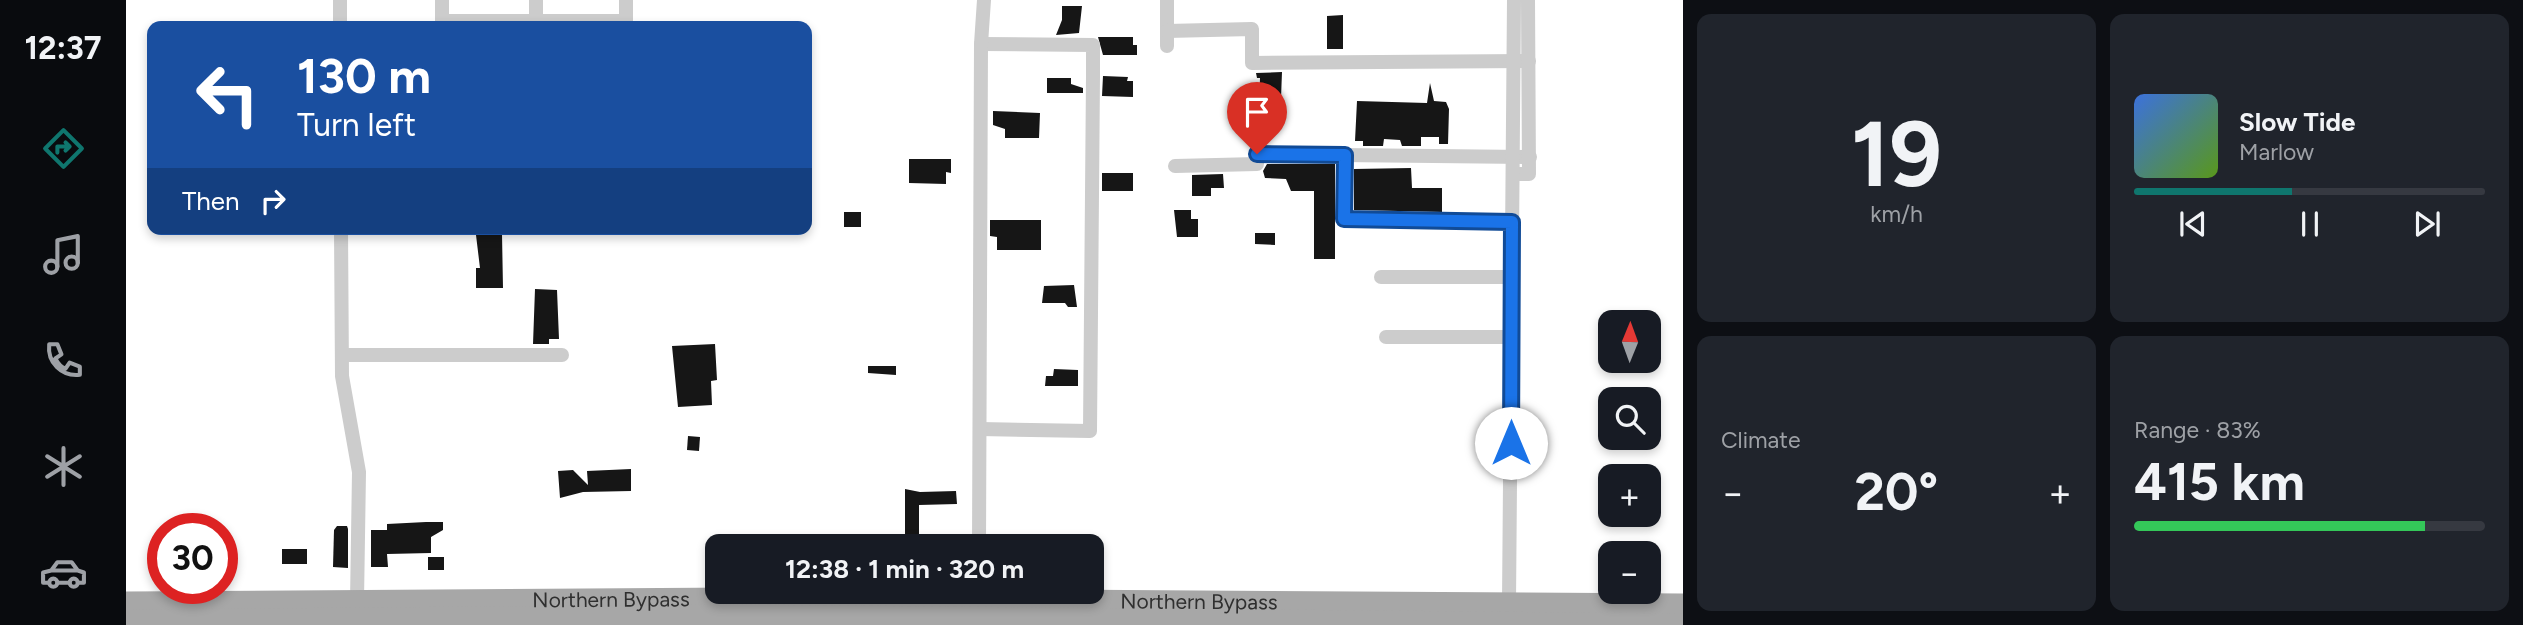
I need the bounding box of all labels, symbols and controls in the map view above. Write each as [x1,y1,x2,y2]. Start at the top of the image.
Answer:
text: 12:37 [24,29,102,67]
text: 130 m [297,46,431,105]
icon: left [182,49,273,140]
pin [1227,82,1287,154]
icon: arrive [1238,93,1276,131]
text: 19 [1851,100,1942,209]
text: Turn left [297,106,416,144]
text: Slow Tide [2239,106,2355,138]
icon: directions [39,124,88,173]
text: Marlow [2239,138,2314,166]
icon: right [254,182,292,220]
text: Then [182,185,240,217]
text: km/h [1870,200,1923,228]
icon: previous [2174,205,2212,243]
icon: pause [2291,205,2329,243]
icon: next [2408,205,2446,243]
icon: music [39,230,88,279]
north arrow [1598,310,1661,373]
map controls [1598,310,1661,604]
icon: phone [39,336,88,385]
button: search [1598,387,1661,450]
position arrow [1474,406,1548,480]
text: Range · 83% [2134,416,2261,444]
text: Climate [1721,426,1800,454]
icon: climate [39,442,88,491]
text: 415 km [2134,451,2305,513]
text: 20° [1855,461,1938,523]
button: + [1598,464,1661,527]
text: − [1721,470,1745,516]
text: + [2048,470,2072,516]
speed limit sign: 30 [147,513,238,604]
button: − [1598,541,1661,604]
icon: car [39,548,88,597]
text: 12:38 · 1 min · 320 m [785,553,1024,585]
street label: Northern Bypass [532,586,690,612]
street label: Northern Bypass [1120,588,1278,614]

